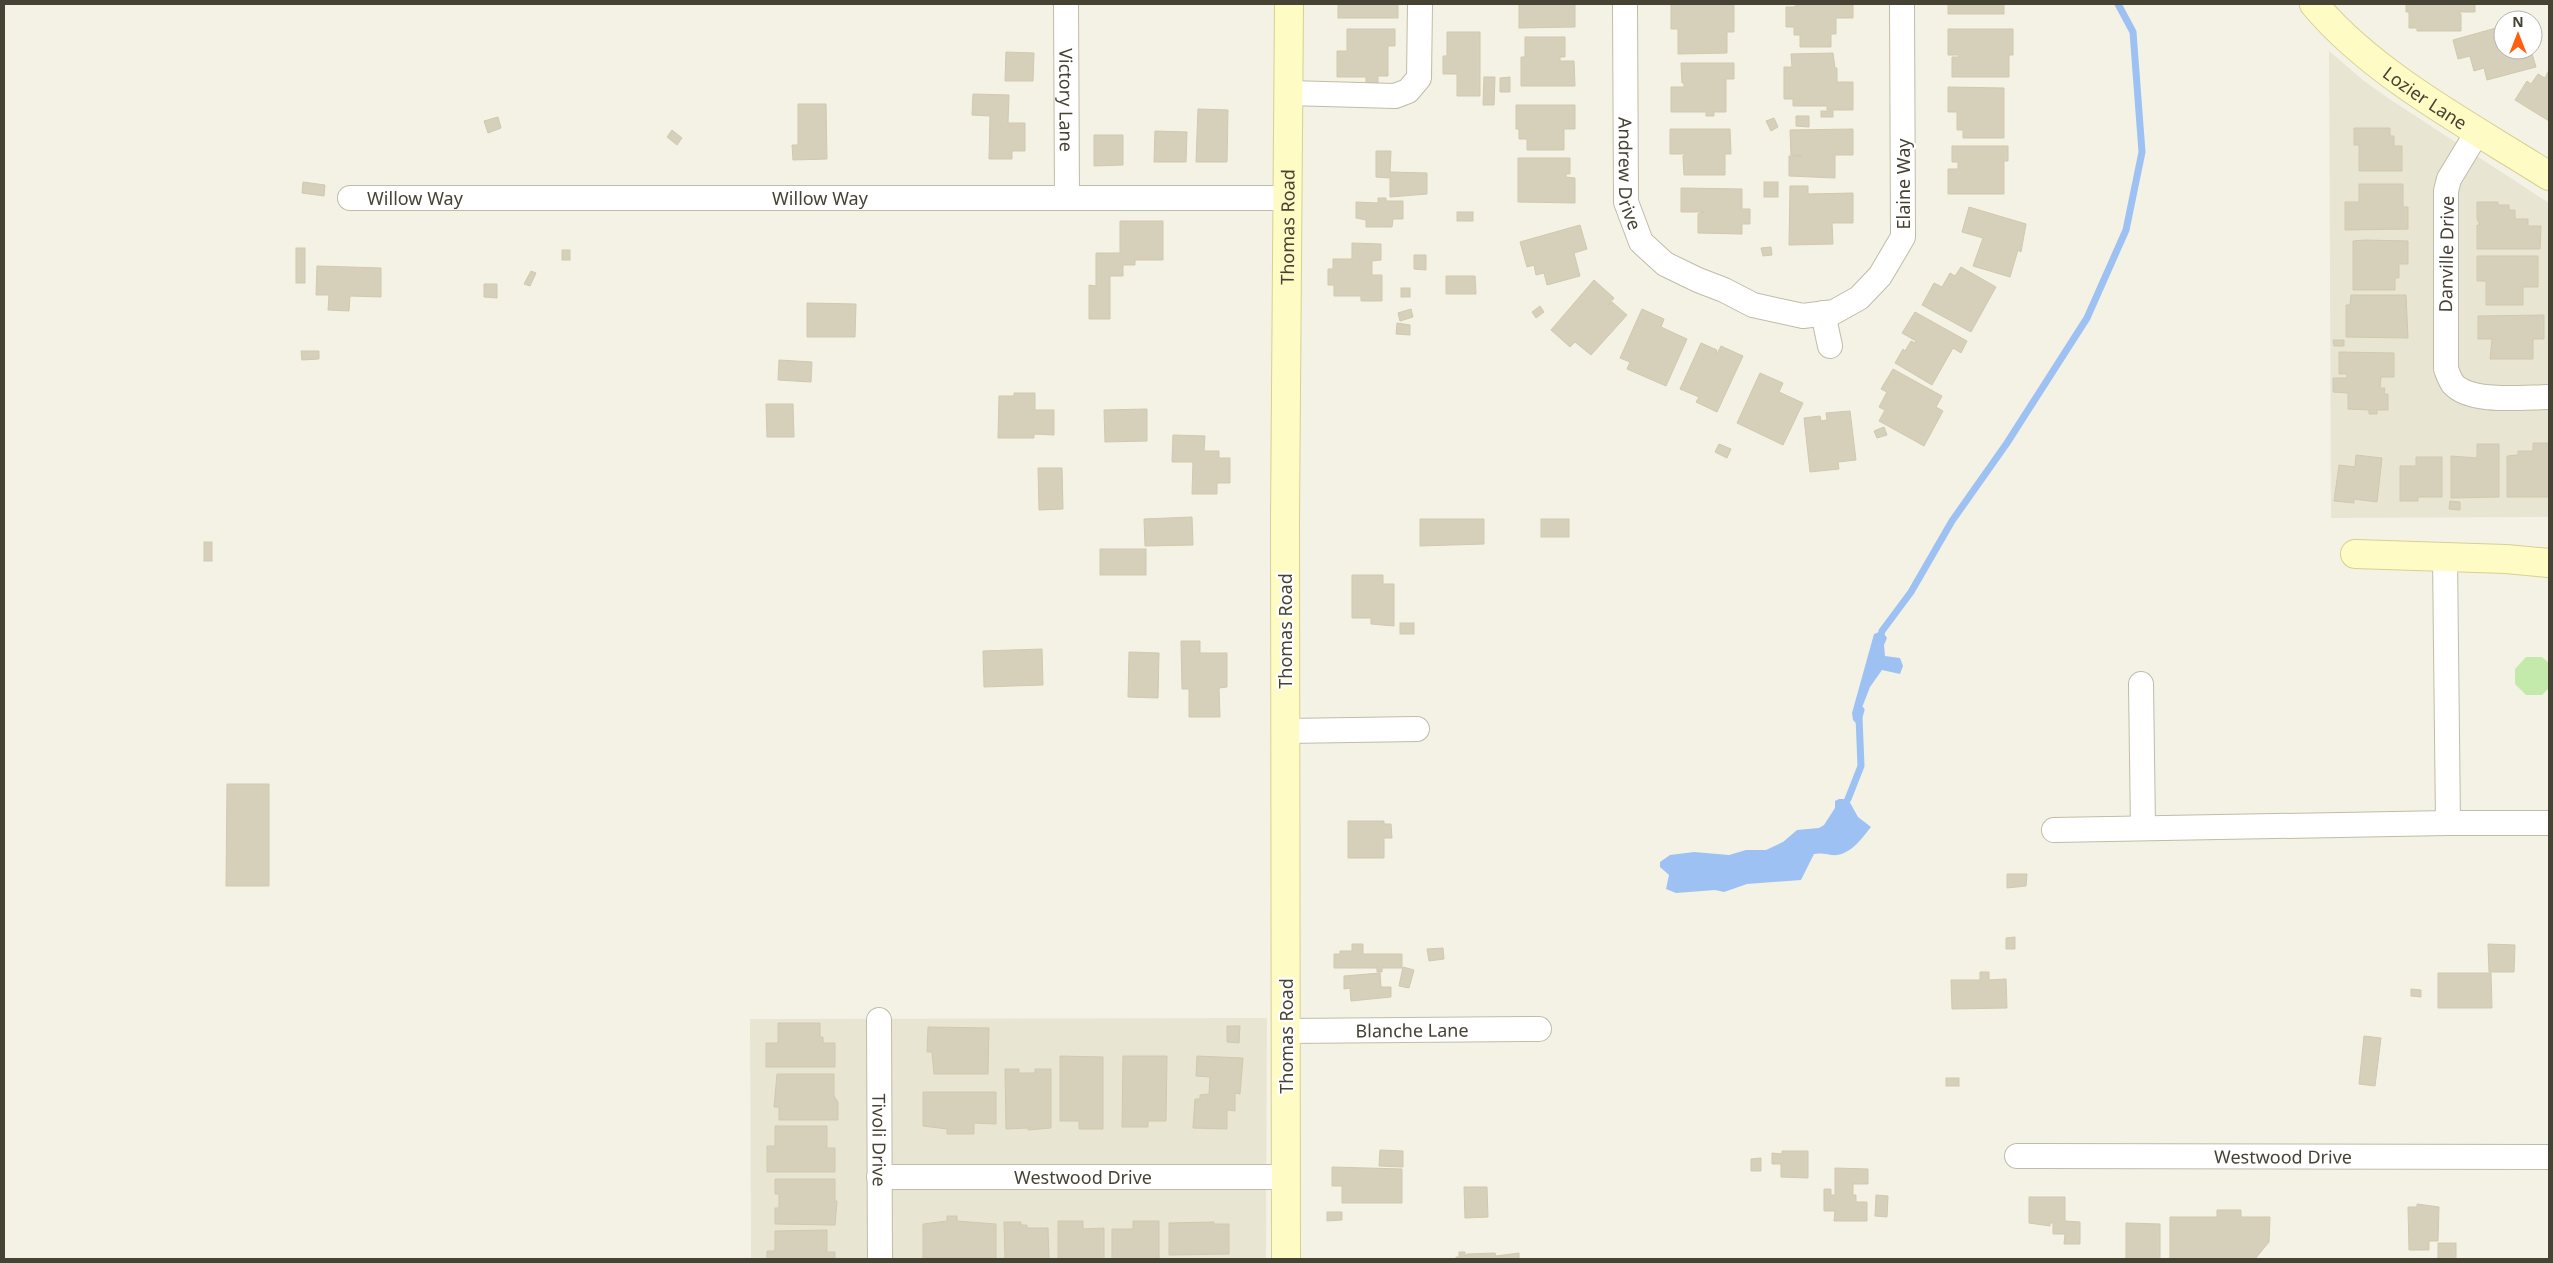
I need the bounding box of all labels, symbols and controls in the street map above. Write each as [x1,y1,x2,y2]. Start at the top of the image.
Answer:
north arrow [2493,10,2543,60]
text: N [2512,12,2524,31]
street label: Victory Lane [1054,48,1079,152]
street label: Lozier Lane [2378,61,2472,135]
street label: Andrew Drive [1614,117,1647,233]
street label: Elaine Way [1891,138,1915,230]
street label: Thomas Road [1275,169,1300,285]
street label: Willow Way [367,186,464,210]
street label: Willow Way [772,186,869,210]
street label: Danville Drive [2433,195,2459,313]
street label: Thomas Road [1273,573,1297,689]
street label: Thomas Road [1274,978,1298,1094]
street label: Blanche Lane [1355,1018,1469,1042]
street label: Tivoli Drive [867,1093,892,1187]
street label: Westwood Drive [2214,1144,2352,1169]
street label: Westwood Drive [1014,1165,1152,1189]

